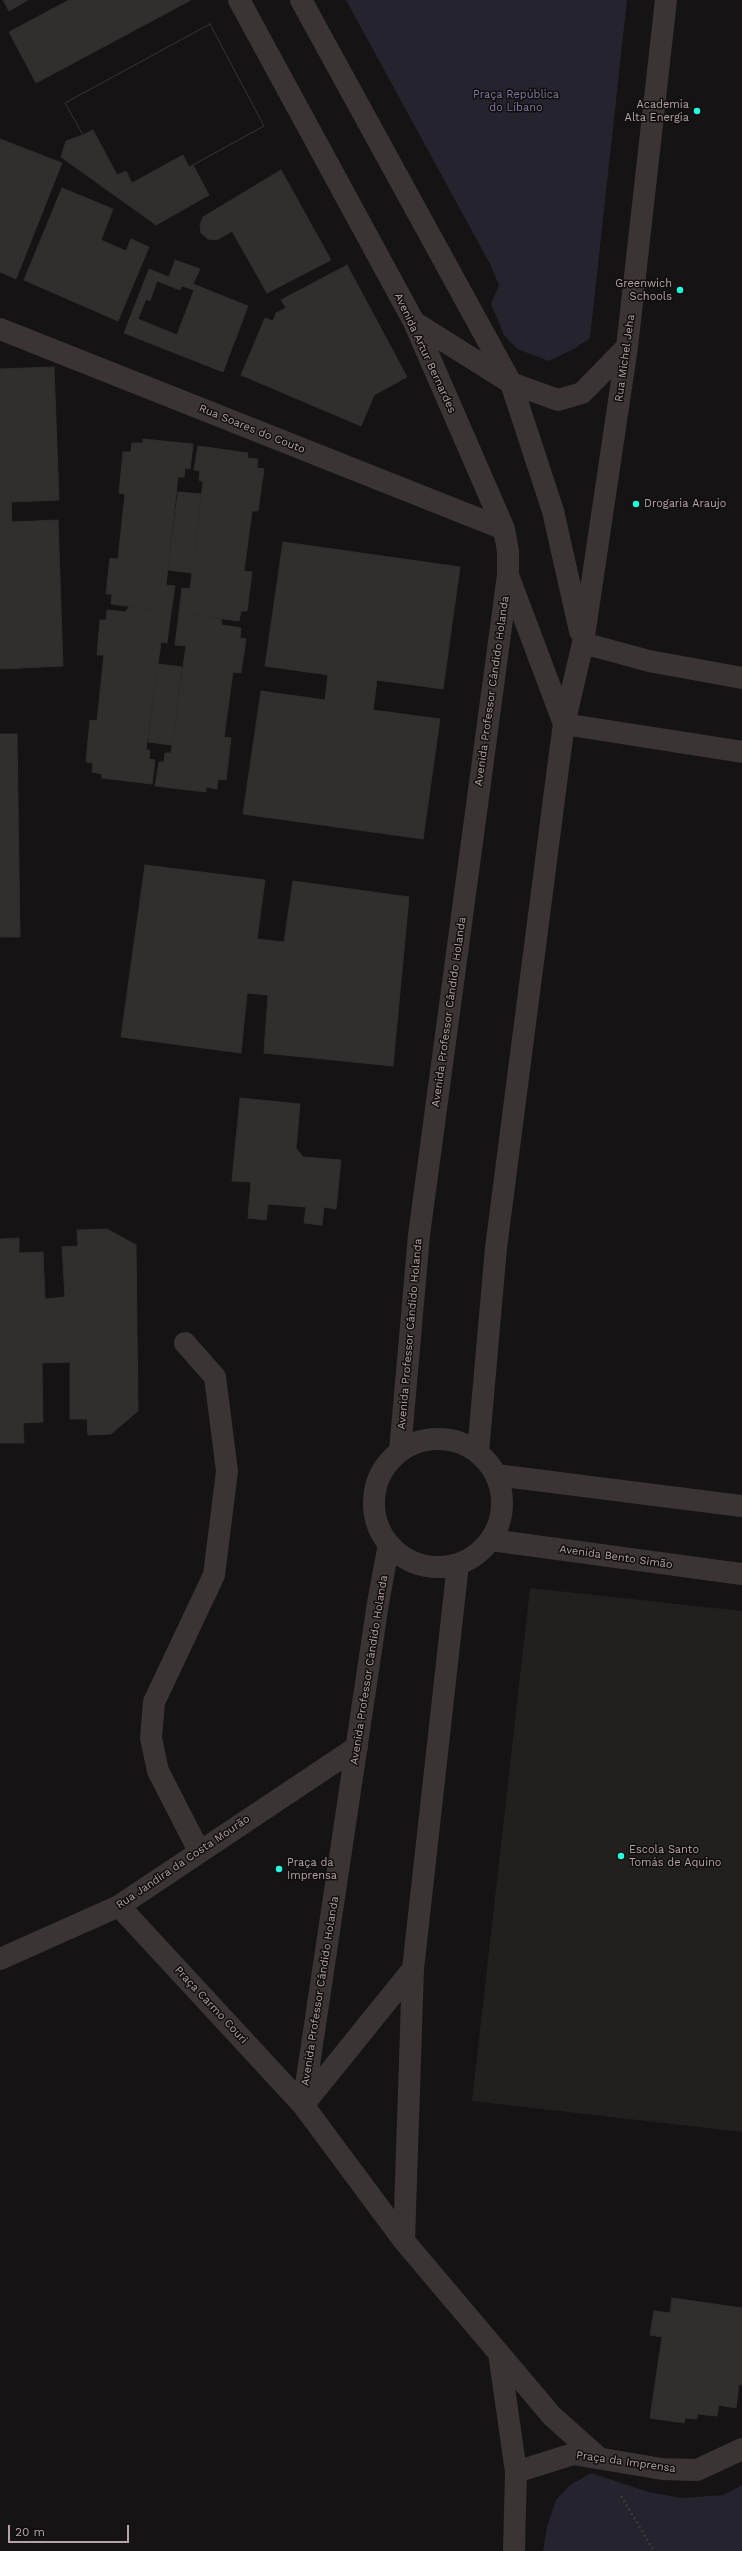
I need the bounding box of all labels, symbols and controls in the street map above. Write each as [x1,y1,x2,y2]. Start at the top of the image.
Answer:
park label: Praça República do Líbano [473,88,559,114]
place label: Academia Alta Energia [625,98,689,124]
marker: Academia Alta Energia [692,106,702,116]
place label: Greenwich Schools [615,277,672,303]
marker: Greenwich Schools [675,285,685,295]
street label: Avenida Artur Bernardes [391,291,459,415]
street label: Rua Michel Jeha [612,313,638,403]
street label: Rua Soares do Couto [197,402,307,456]
place label: Drogaria Araujo [644,497,726,511]
marker: Drogaria Araujo [631,499,641,509]
street label: Avenida Professor Cândido Holanda [472,595,512,787]
street label: Avenida Professor Cândido Holanda [429,916,469,1108]
street label: Avenida Professor Cândido Holanda [395,1238,425,1430]
street label: Avenida Bento Simão [559,1543,673,1571]
street label: Avenida Professor Cândido Holanda [347,1574,391,1766]
street label: Rua Jandira da Costa Mourão [114,1812,252,1912]
place label: Escola Santo Tomás de Aquino [629,1843,721,1869]
marker: Escola Santo Tomás de Aquino [616,1851,626,1861]
place label: Praça da Imprensa [287,1856,337,1882]
marker: Praça da Imprensa [274,1864,284,1874]
street label: Avenida Professor Cândido Holanda [298,1895,342,2087]
street label: Praça Carmo Couri [172,1964,250,2046]
street label: Praça da Imprensa [575,2448,677,2476]
scale bar [10,2517,131,2543]
text: 20 m [15,2525,45,2539]

